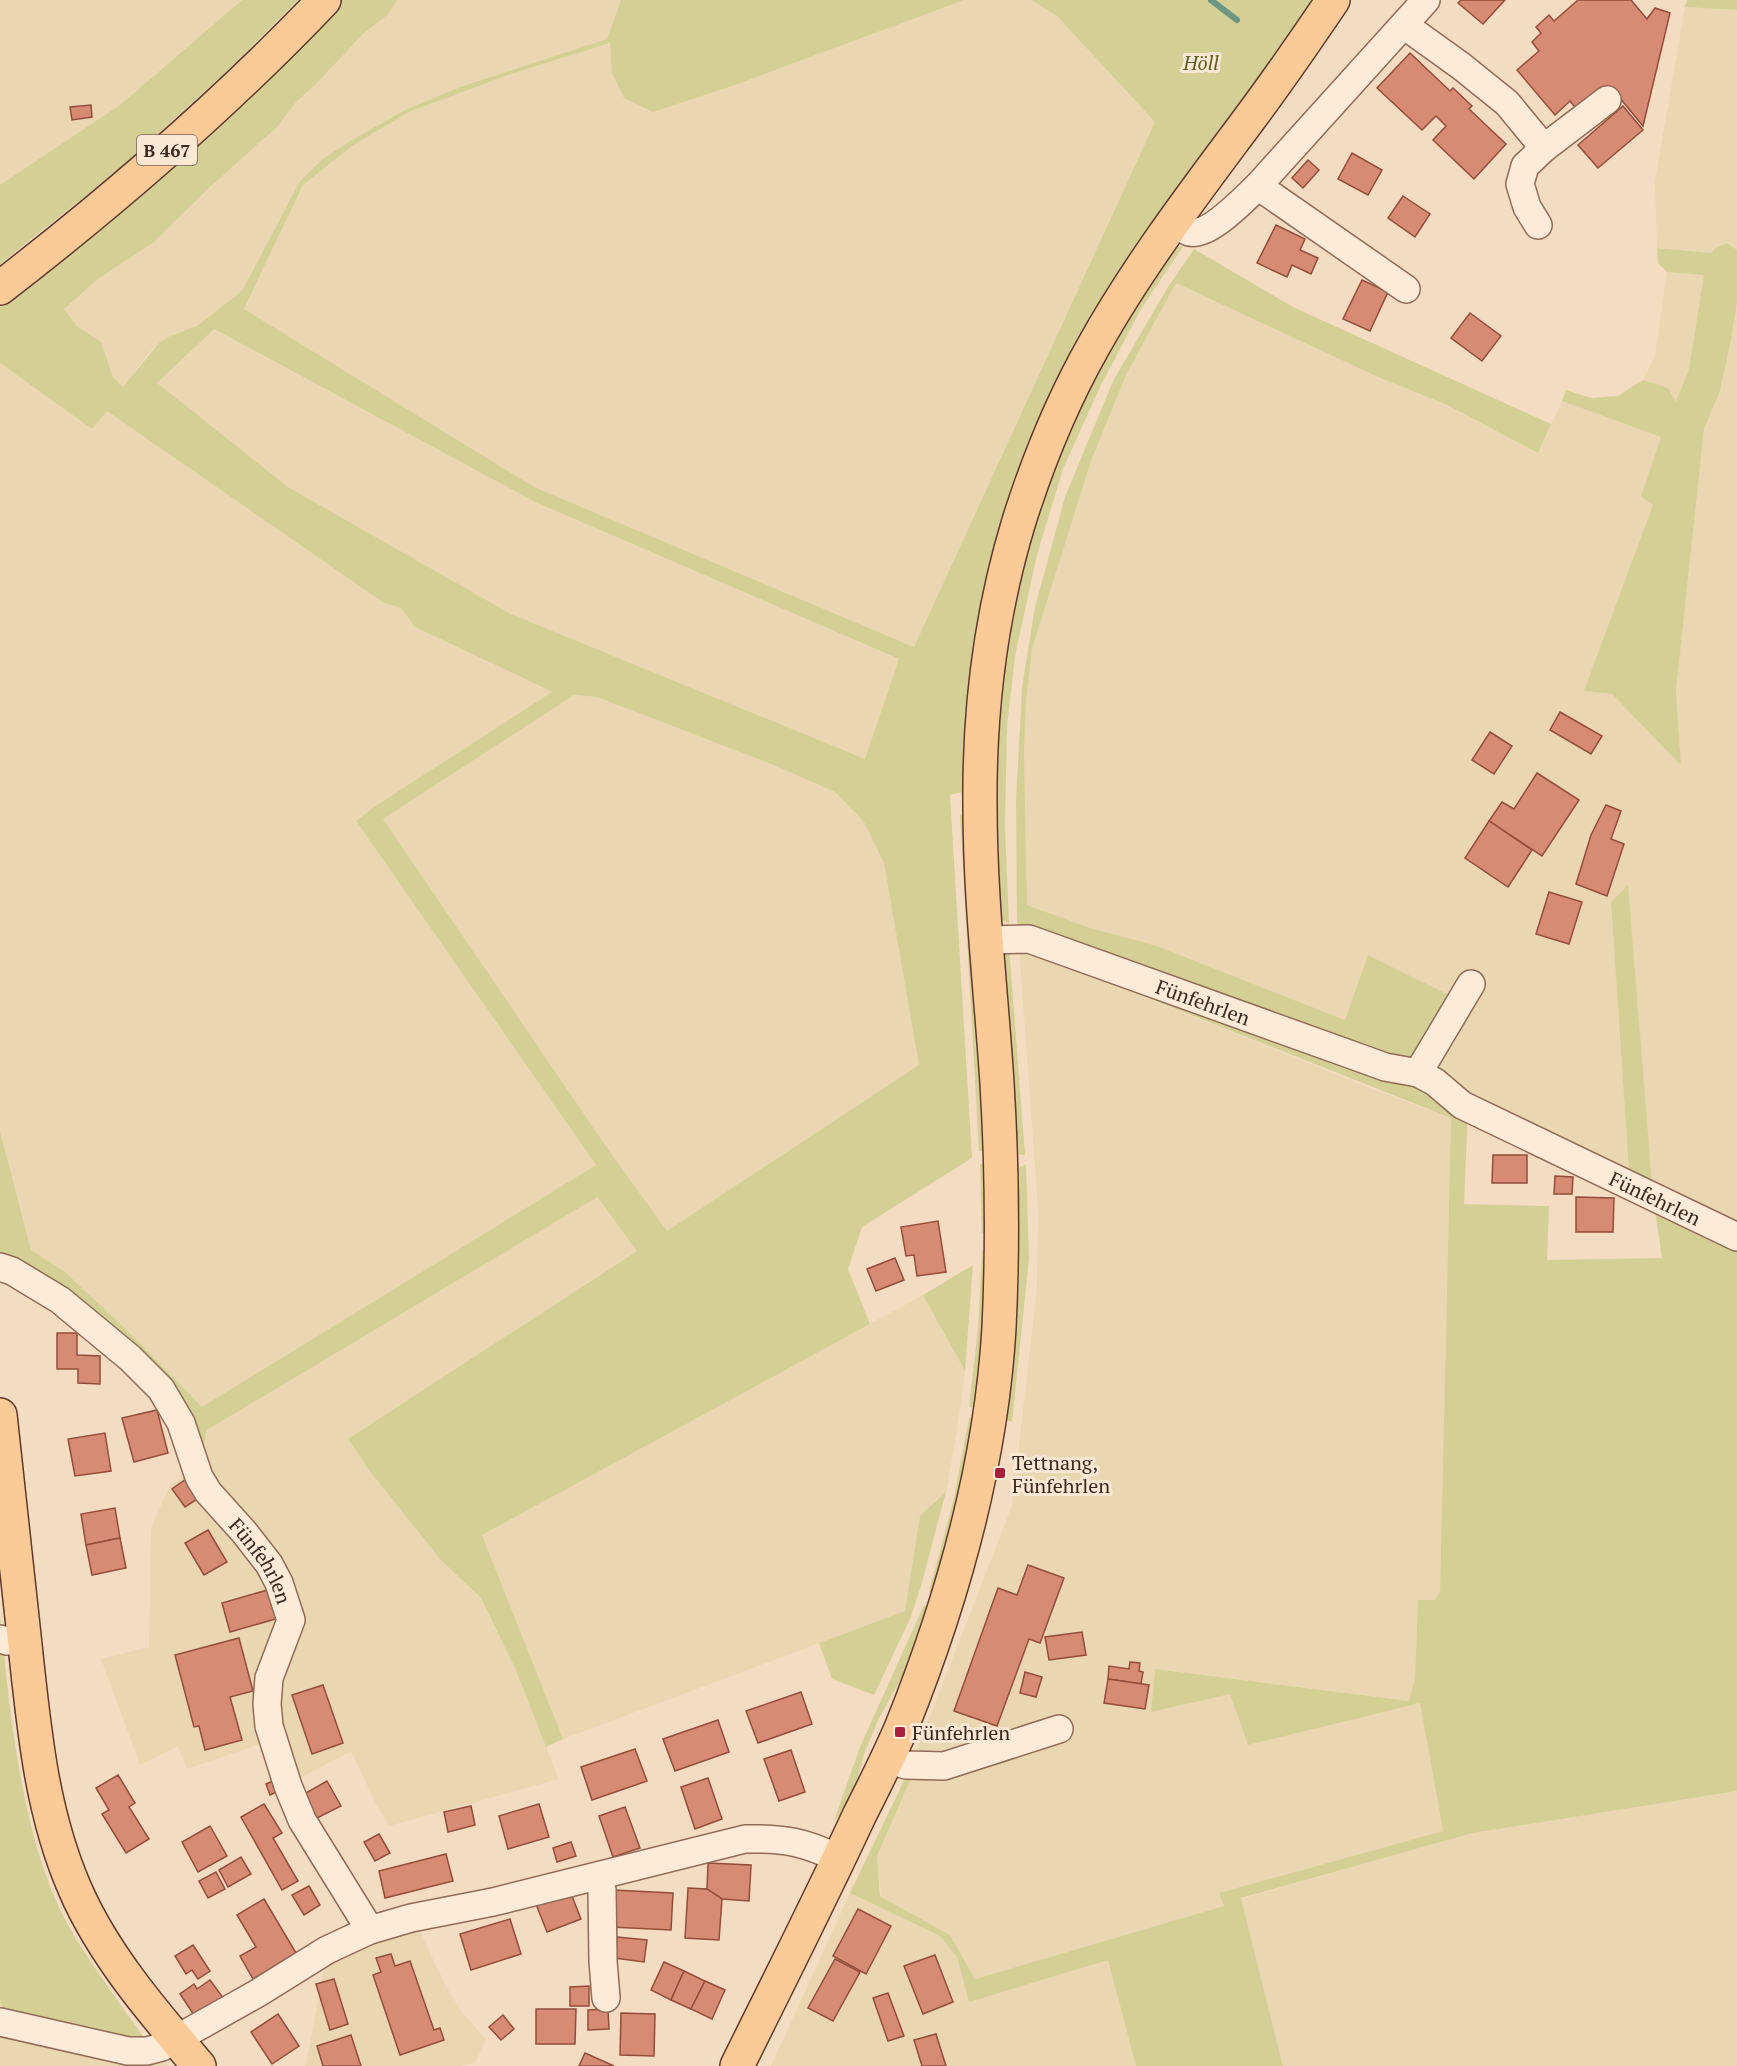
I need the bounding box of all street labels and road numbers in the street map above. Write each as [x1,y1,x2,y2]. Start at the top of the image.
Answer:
road number: B 467 [137,135,197,165]
street label: Fünfehrlen [1152,972,1254,1031]
street label: Fünfehrlen [1605,1164,1706,1231]
street label: Fünfehrlen [224,1512,298,1607]

